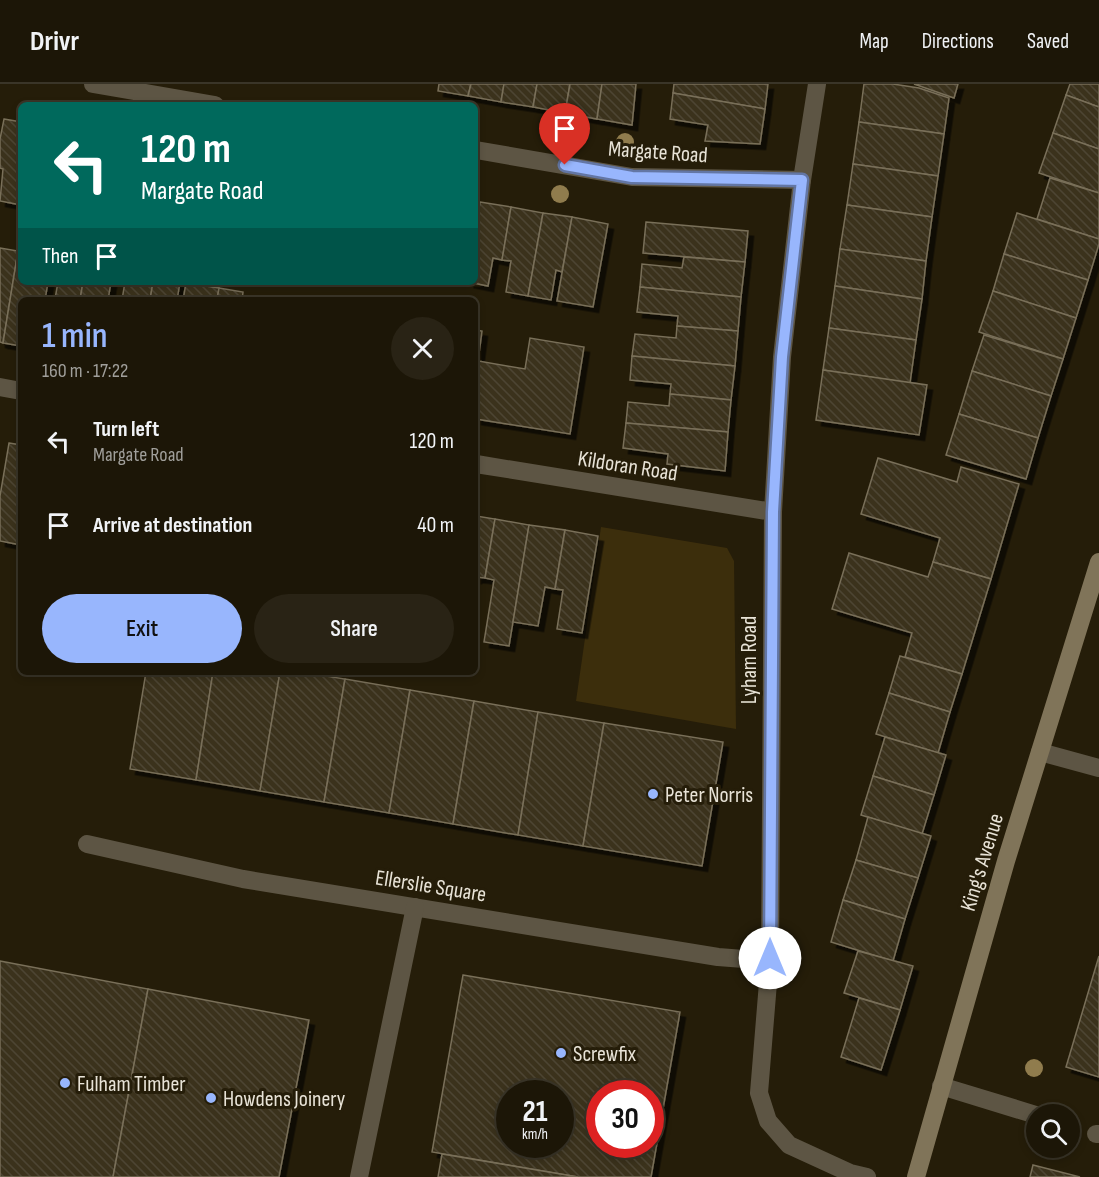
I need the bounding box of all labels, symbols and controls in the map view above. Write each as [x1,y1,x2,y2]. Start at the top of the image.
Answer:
text: Drivr [30,25,79,58]
text: Map [859,29,889,54]
text: Directions [922,29,994,54]
text: Saved [1027,29,1069,54]
pin [539,103,590,165]
icon: arrive [548,112,581,145]
text: 120 m [141,124,231,175]
icon: left [42,126,120,204]
street label: Margate Road [607,136,709,169]
text: Margate Road [141,175,263,207]
icon: arrive [90,240,123,273]
text: Then [42,243,78,270]
text: 1 min [42,315,107,358]
button: close [391,317,454,380]
text: 160 m · 17:22 [42,359,128,383]
text: Turn left [93,416,159,443]
icon: left [42,425,75,458]
text: 120 m [410,428,454,455]
text: Margate Road [93,443,184,467]
street label: Kildoran Road [576,445,680,488]
icon: arrive [42,509,75,542]
text: Arrive at destination [93,512,252,539]
text: 40 m [417,512,454,539]
button: Exit [42,594,242,663]
button: Share [254,594,454,663]
street label: Lyham Road [736,616,763,704]
place label: Peter Norris [665,782,753,809]
marker: Peter Norris [646,787,660,801]
street label: King's Avenue [955,810,1010,915]
street label: Ellerslie Square [373,864,488,909]
position arrow [738,926,802,990]
place label: Screwfix [573,1041,637,1068]
marker: Screwfix [554,1046,568,1060]
place label: Fulham Timber [77,1071,186,1098]
marker: Fulham Timber [58,1076,72,1090]
speed limit sign: 30 [586,1080,664,1158]
place label: Howdens Joinery [223,1086,346,1113]
marker: Howdens Joinery [204,1091,218,1105]
text: 21 [523,1094,547,1130]
map controls [1026,1104,1080,1158]
button: search [1026,1104,1080,1158]
text: km/h [522,1125,548,1144]

